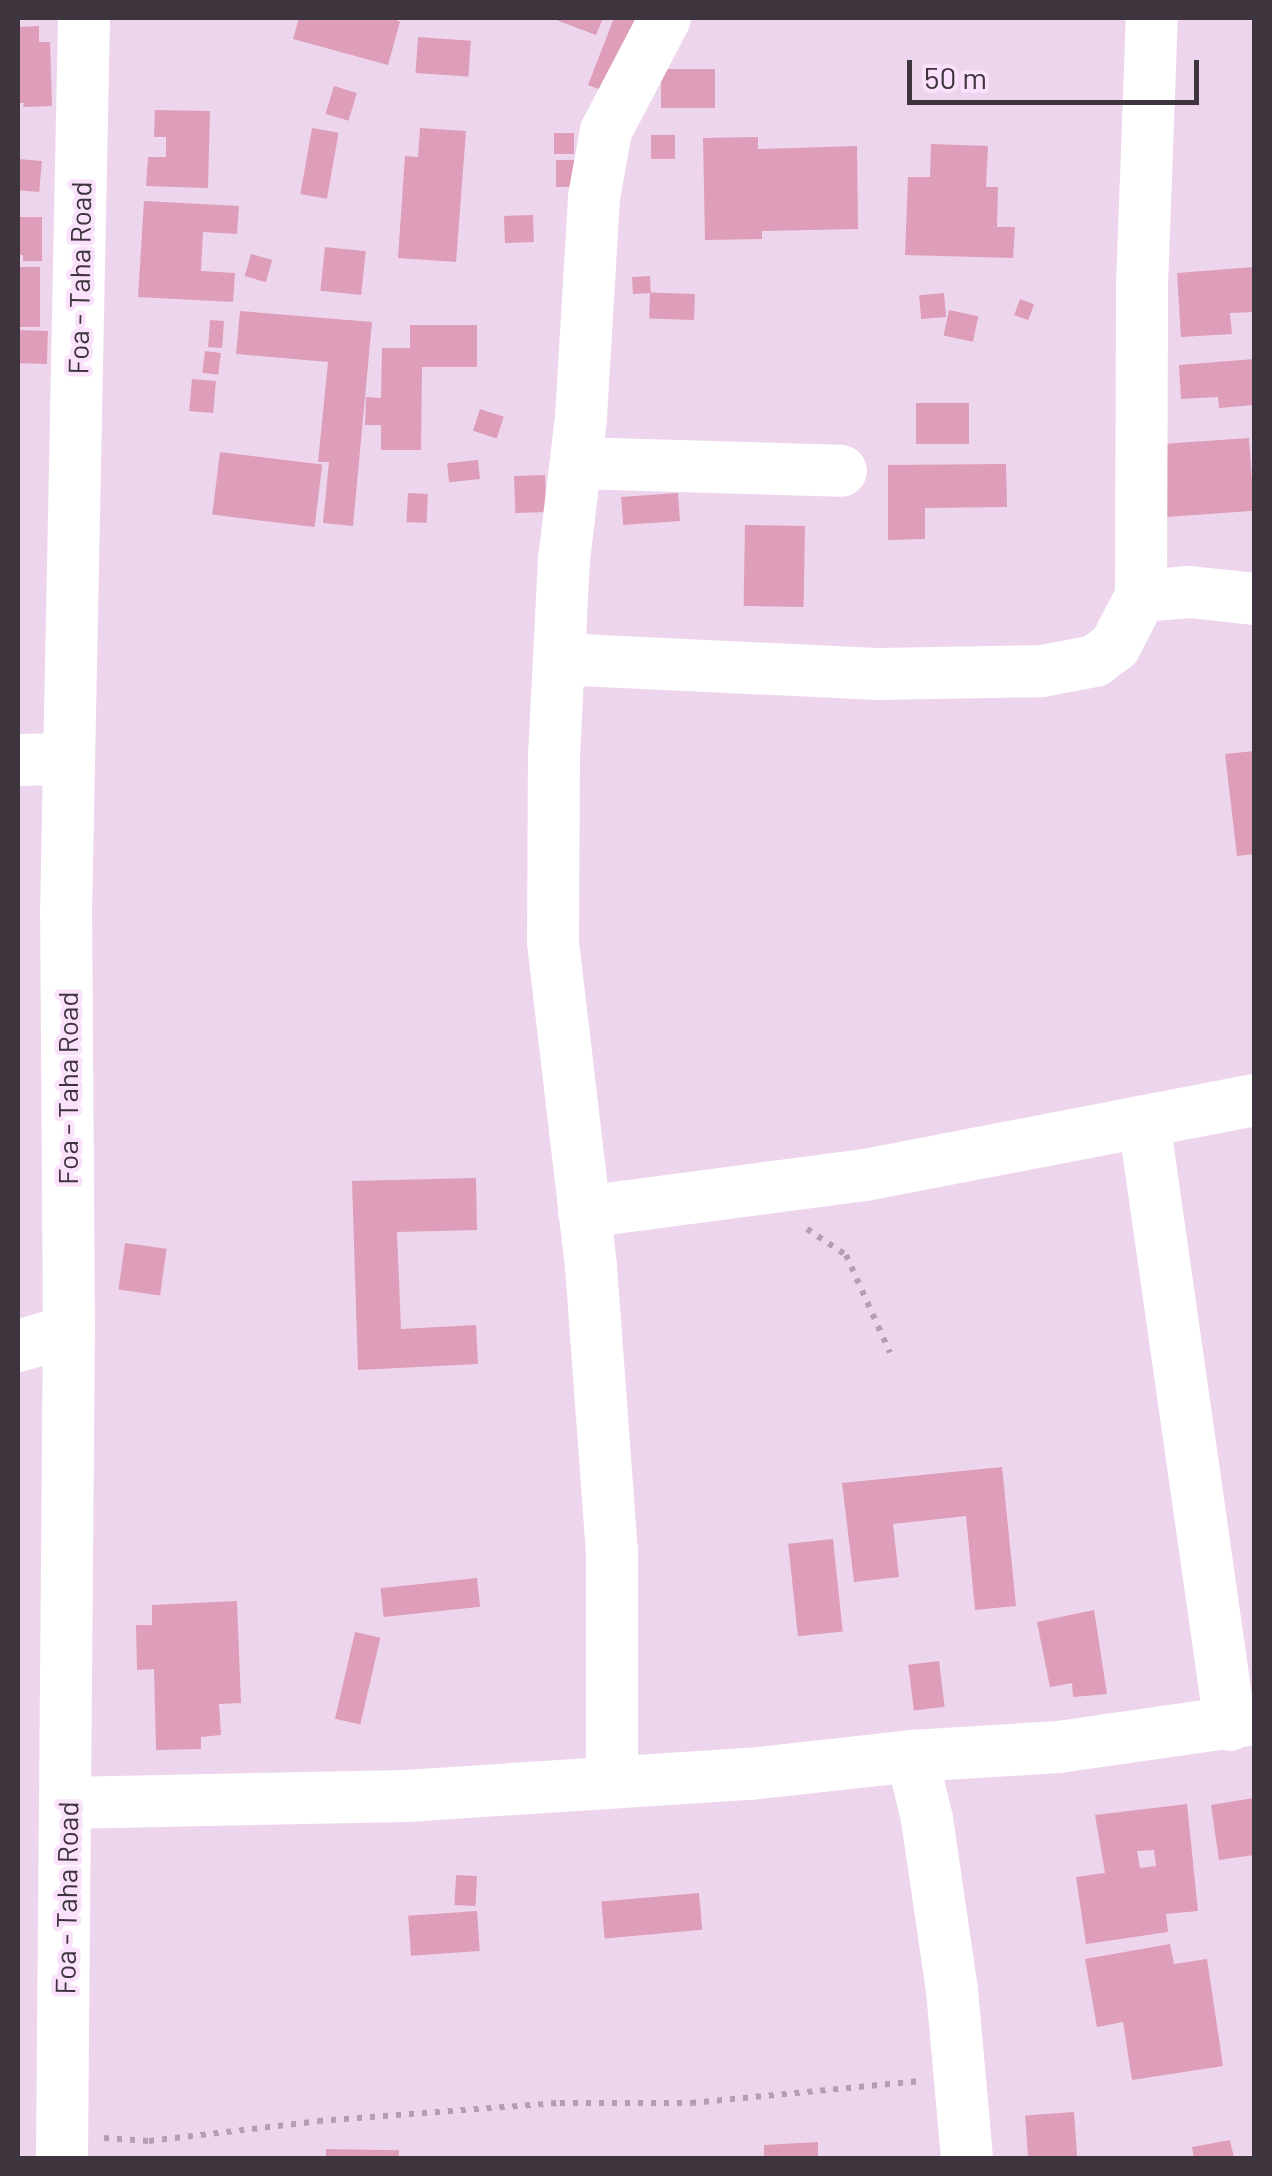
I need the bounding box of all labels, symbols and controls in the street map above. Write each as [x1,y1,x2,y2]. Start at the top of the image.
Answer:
scale bar [912,40,1204,102]
text: 50 m [924,59,987,95]
street label: Foa - Taha Road [61,181,97,375]
street label: Foa - Taha Road [50,991,84,1185]
street label: Foa - Taha Road [48,1801,84,1995]

